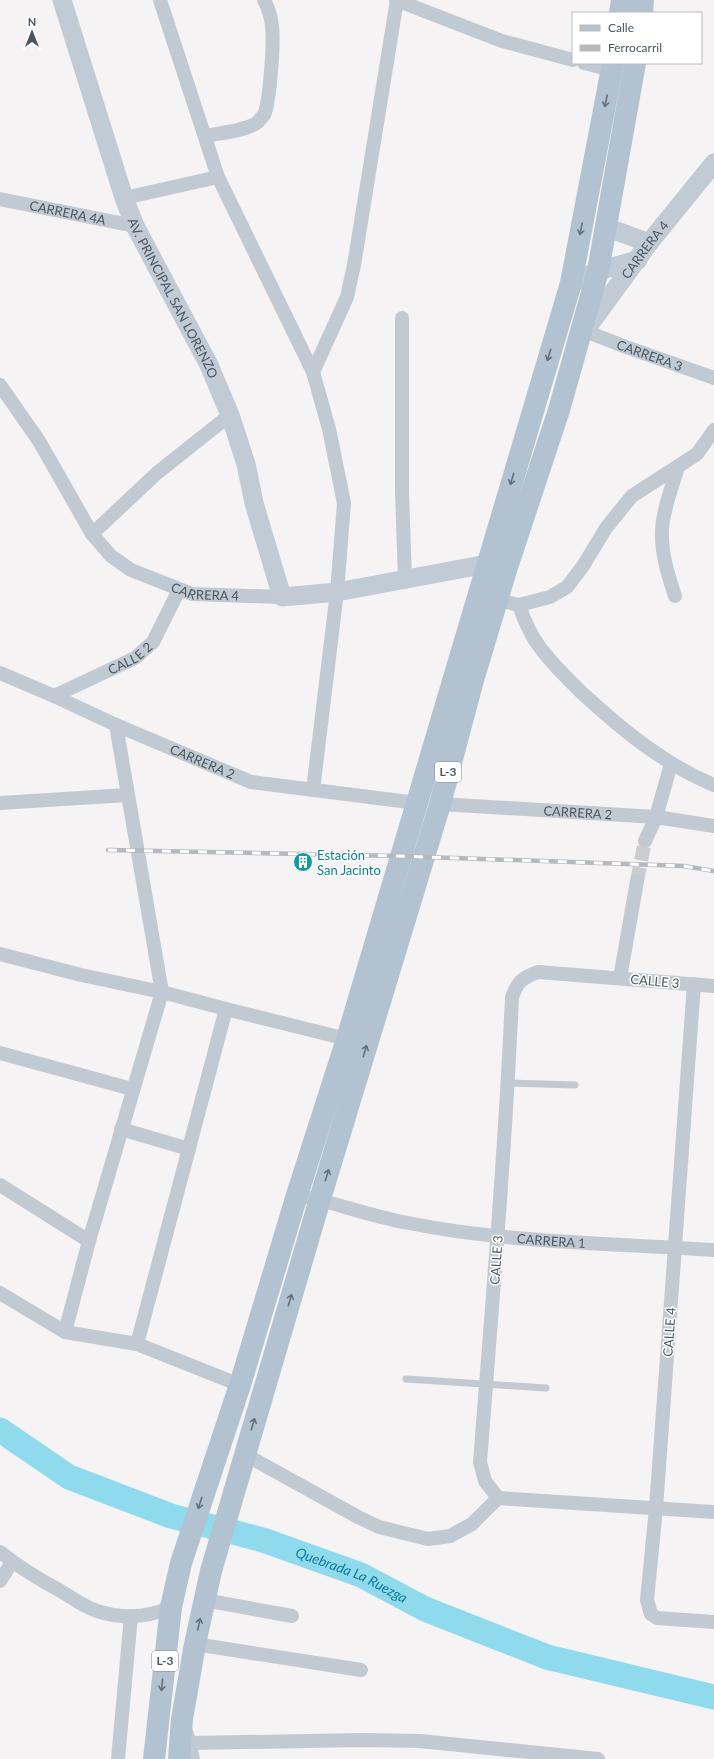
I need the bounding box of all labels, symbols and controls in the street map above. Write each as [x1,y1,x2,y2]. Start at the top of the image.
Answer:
north arrow [12,12,52,52]
legend [572,12,702,64]
text: N [28,15,36,28]
text: Calle [608,20,634,35]
text: Ferrocarril [608,40,662,55]
one-way arrow [602,94,610,107]
street label: CARRERA 4A [28,197,107,228]
street label: AV. PRINCIPAL SAN LORENZO [125,215,222,381]
street label: CARRERA 4 [618,217,672,282]
one-way arrow [577,222,585,235]
street label: CARRERA 3 [614,336,685,374]
one-way arrow [545,348,552,361]
one-way arrow [508,473,515,486]
street label: CARRERA 4 [169,579,240,604]
street label: CALLE 2 [105,639,155,678]
street label: CARRERA 2 [168,741,237,782]
road number: L-3 [435,762,461,782]
street label: CARRERA 2 [543,802,613,822]
place label: Estación San Jacinto [317,847,381,878]
building icon: Estación San Jacinto [292,851,314,873]
street label: CALLE 3 [630,971,680,991]
one-way arrow [362,1045,369,1058]
one-way arrow [324,1169,331,1182]
street label: CARRERA 1 [516,1230,586,1251]
street label: CALLE 3 [486,1235,506,1285]
one-way arrow [287,1294,294,1307]
street label: CALLE 4 [659,1306,679,1357]
one-way arrow [250,1418,257,1431]
one-way arrow [196,1496,203,1509]
water label: Quebrada La Ruezga [294,1543,410,1606]
one-way arrow [196,1617,204,1630]
road number: L-3 [152,1651,178,1671]
one-way arrow [159,1678,166,1691]

